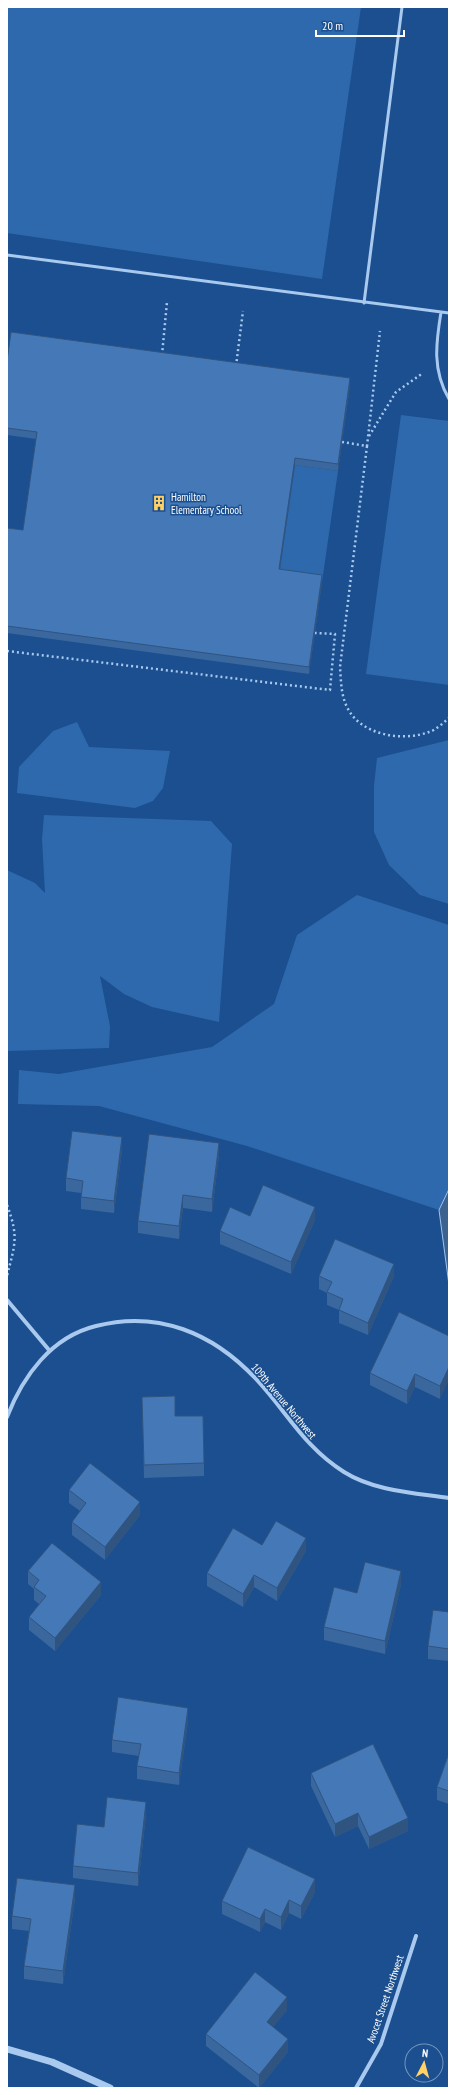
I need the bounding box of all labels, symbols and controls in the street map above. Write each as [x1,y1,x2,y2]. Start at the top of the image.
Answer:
scale bar [316,12,404,38]
text: 20 m [322,18,343,33]
place label: Hamilton Elementary School [171,490,242,517]
building icon: Hamilton Elementary School [150,494,168,512]
street label: 109th Avenue Northwest [248,1360,320,1442]
street label: Avocet Street Northwest [363,1953,407,2045]
north arrow [404,2043,444,2083]
text: N [421,2046,429,2060]

